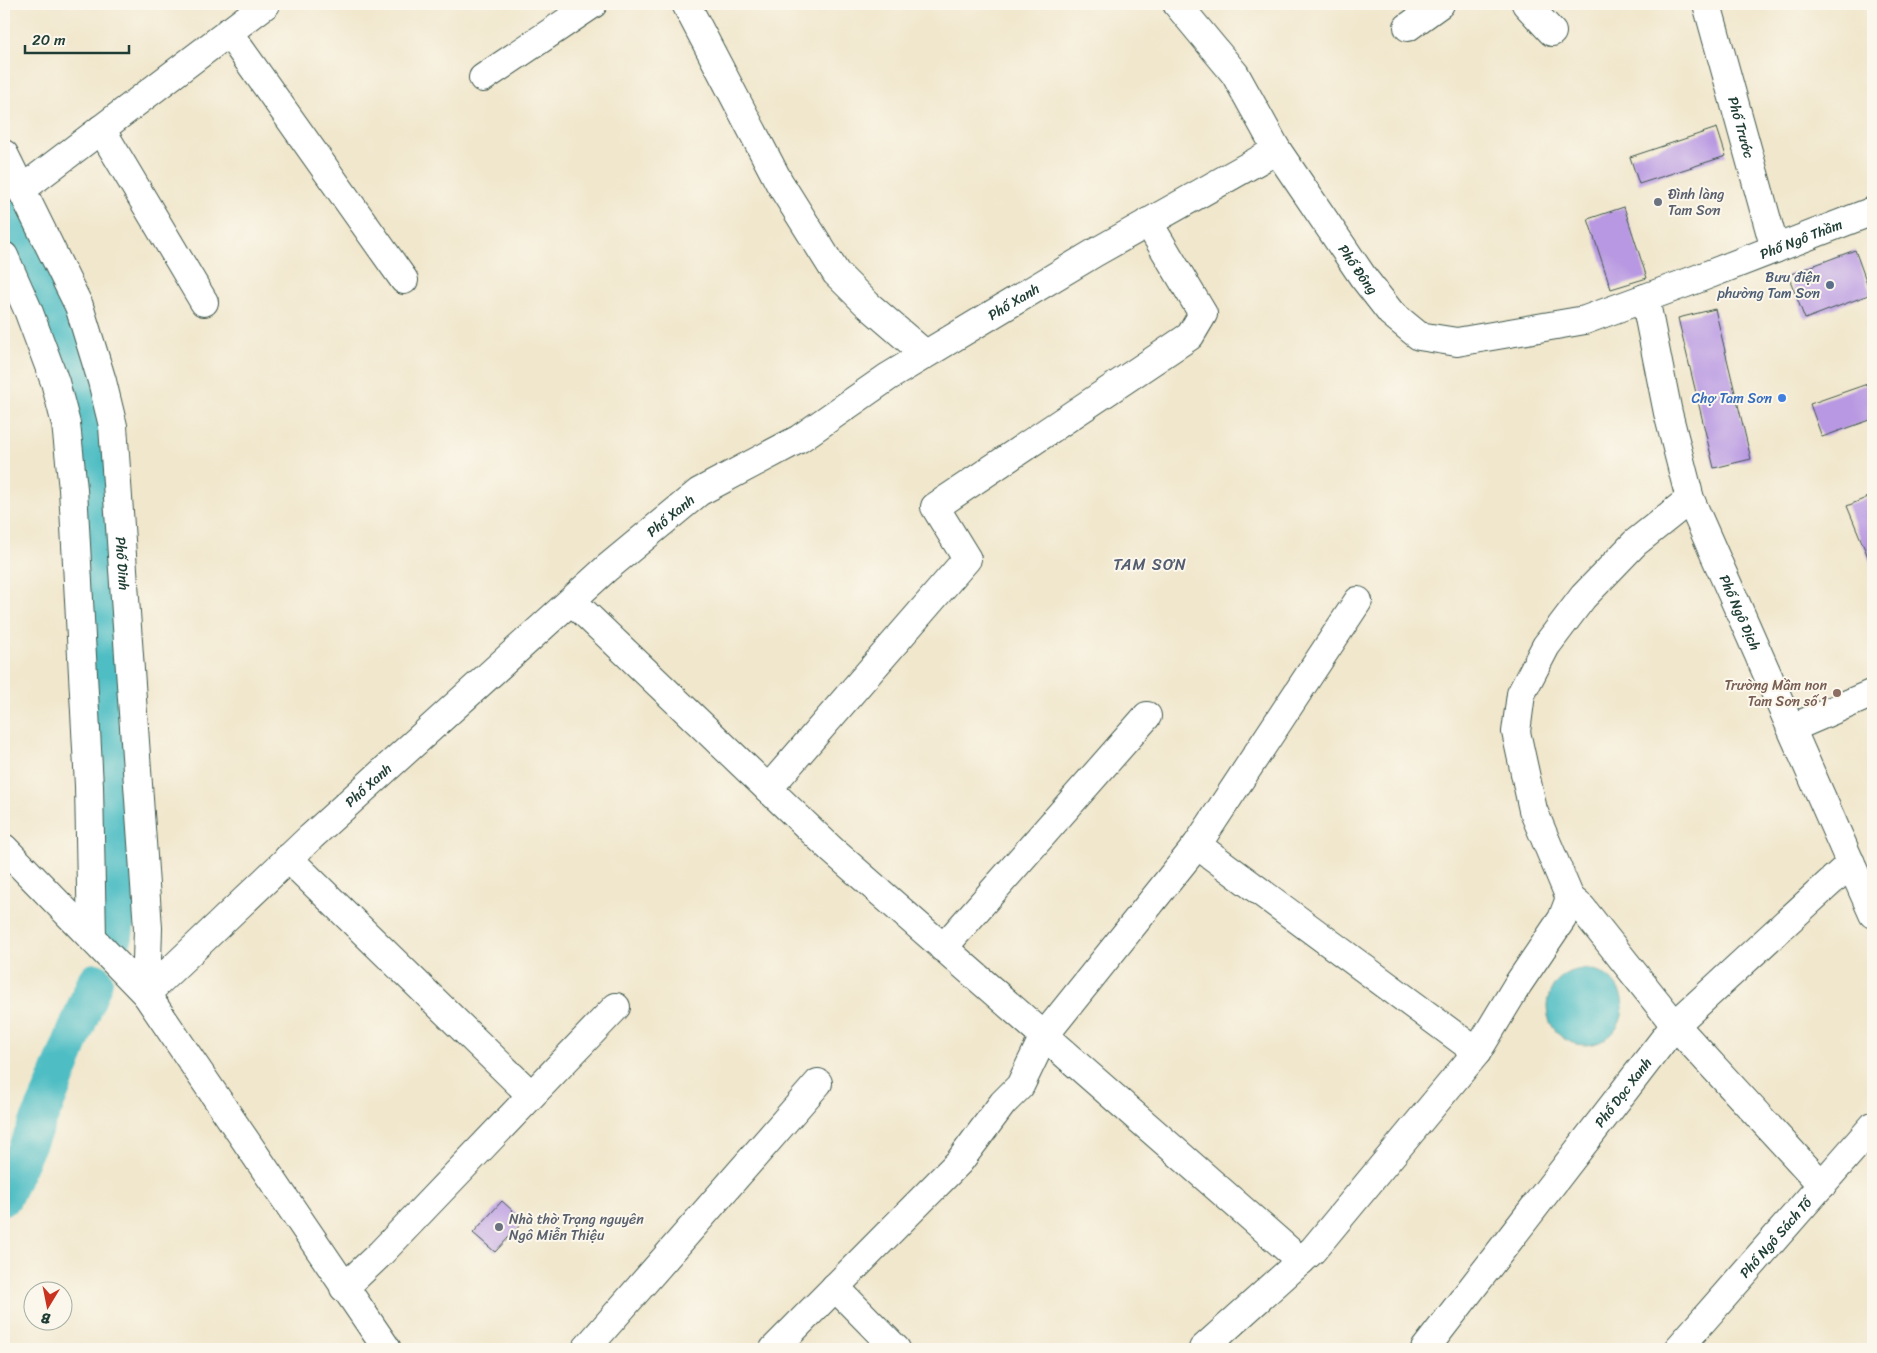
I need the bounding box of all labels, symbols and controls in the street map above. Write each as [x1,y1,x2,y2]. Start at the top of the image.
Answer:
scale bar [25,22,129,54]
text: 20 m [32,27,66,53]
street label: Phố Trước [1720,94,1761,161]
place label: Đình làng Tam Sơn [1668,182,1724,223]
marker: Đình làng Tam Sơn [1652,196,1664,208]
street label: Phố Ngô Thầm [1756,212,1846,267]
street label: Phố Đông [1331,239,1384,300]
place label: Bưu điện phường Tam Sơn [1717,265,1820,306]
street label: Phố Xanh [983,277,1044,327]
marker: Bưu điện phường Tam Sơn [1824,279,1836,291]
place label: Chợ Tam Sơn [1692,386,1772,411]
marker: Chợ Tam Sơn [1776,392,1788,404]
street label: Phố Xanh [641,488,701,544]
street label: Phố Dinh [108,536,136,591]
district label: TAM SƠN [1113,550,1187,579]
street label: Phố Ngô Dịch [1712,571,1767,655]
place label: Trường Mầm non Tam Sơn số 1 [1724,673,1827,714]
marker: Trường Mầm non Tam Sơn số 1 [1831,687,1843,699]
street label: Phố Xanh [339,757,398,814]
street label: Phố Dọc Xanh [1588,1052,1659,1133]
street label: Phố Ngô Sách Tố [1733,1190,1820,1284]
place label: Nhà thờ Trạng nguyên Ngô Miễn Thiệu [509,1207,644,1248]
marker: Nhà thờ Trạng nguyên Ngô Miễn Thiệu [493,1221,505,1233]
north arrow [22,1280,72,1330]
text: B [39,1305,52,1331]

